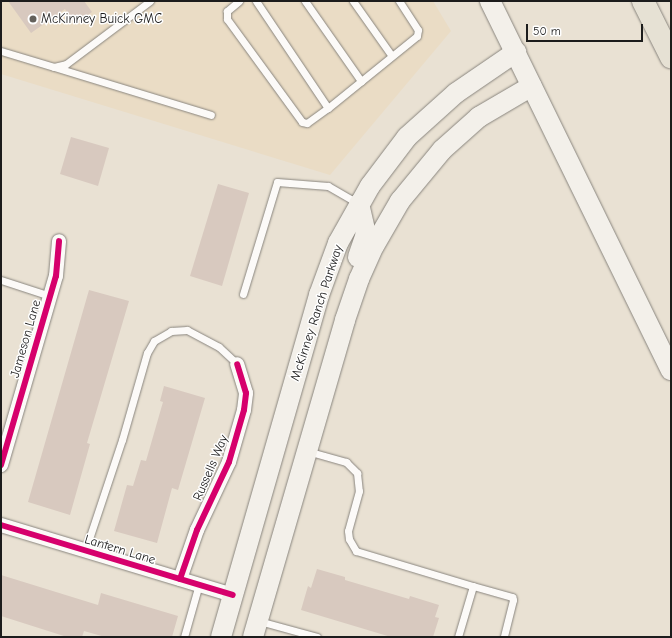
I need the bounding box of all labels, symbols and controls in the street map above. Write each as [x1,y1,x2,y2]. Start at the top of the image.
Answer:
place label: McKinney Buick GMC [41,11,162,27]
marker: McKinney Buick GMC [28,14,38,24]
scale bar [528,16,645,42]
text: 50 m [533,24,561,38]
street label: McKinney Ranch Parkway [288,243,346,383]
street label: Jameson Lane [7,298,45,380]
street label: Russells Way [190,433,232,503]
street label: Lantern Lane [83,532,157,568]

